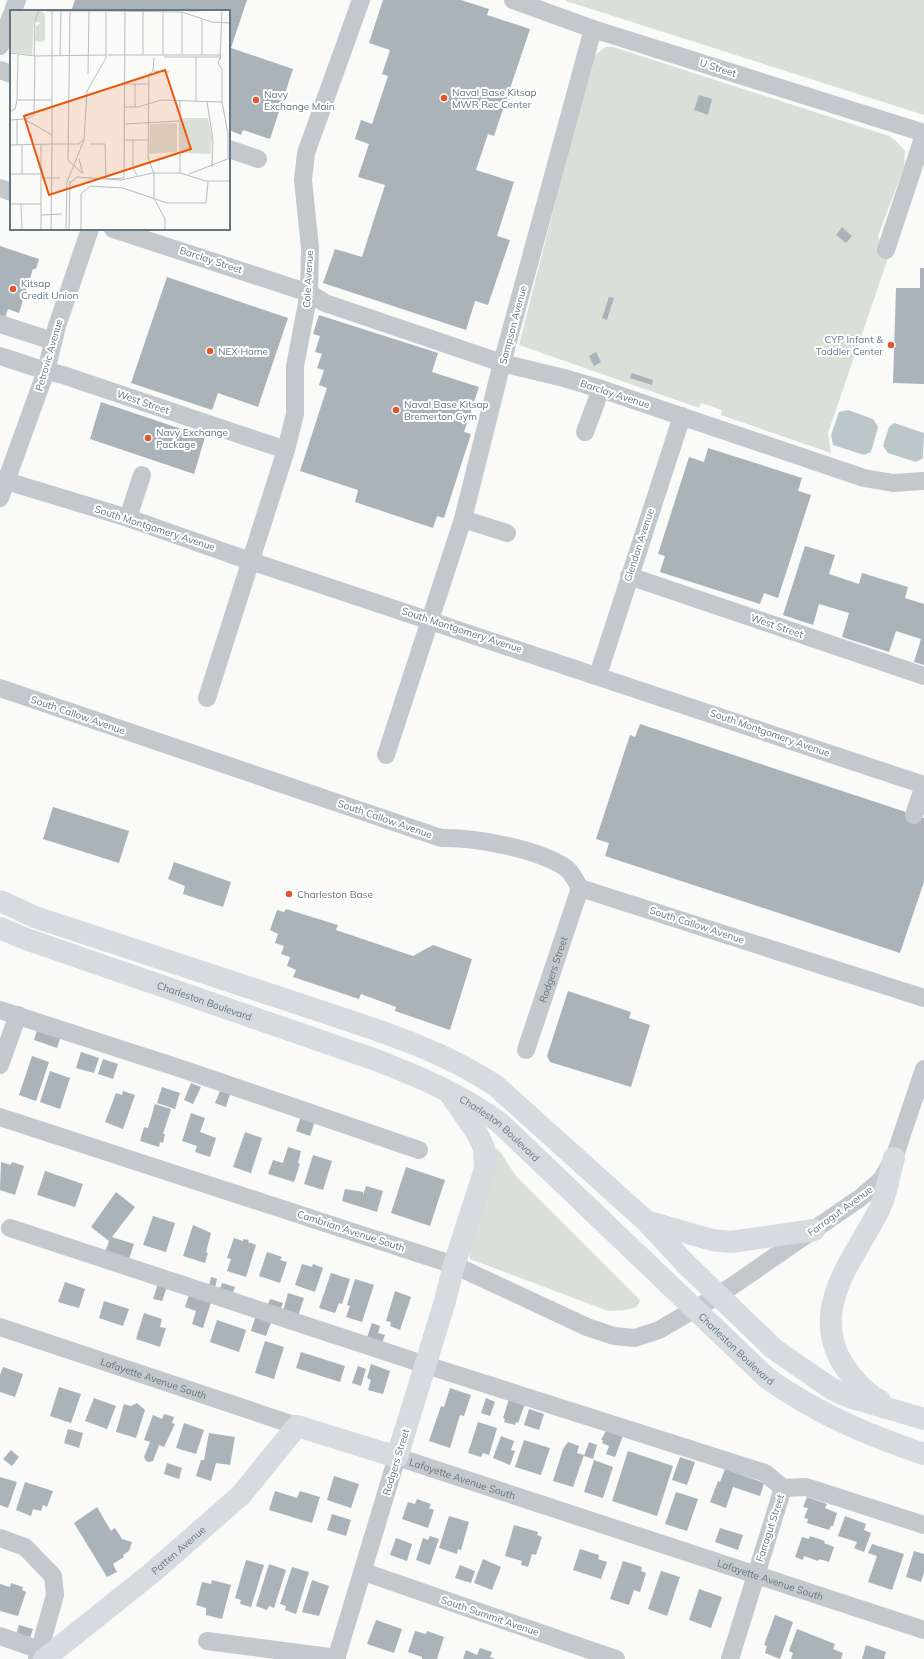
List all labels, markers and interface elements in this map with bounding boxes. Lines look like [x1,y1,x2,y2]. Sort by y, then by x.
inset map [10,10,230,230]
street label: U Street [698,56,738,80]
place label: Naval Base Kitsap MWR Rec Center [452,86,537,111]
place label: Navy Exchange Main [264,88,335,113]
marker: Naval Base Kitsap MWR Rec Center [439,93,449,103]
marker: Navy Exchange Main [251,95,261,105]
street label: Barclay Street [178,244,244,276]
street label: Cole Avenue [300,250,316,308]
place label: Kitsap Credit Union [21,277,79,302]
marker: Kitsap Credit Union [8,284,18,294]
street label: Sampson Avenue [496,284,530,366]
street label: Petrovic Avenue [32,317,66,393]
place label: CYP Infant & Toddler Center [816,333,883,358]
marker: CYP Infant & Toddler Center [886,340,896,350]
place label: NEX Home [218,345,268,358]
marker: NEX Home [205,346,215,356]
street label: Barclay Avenue [579,377,651,411]
street label: West Street [115,387,171,417]
place label: Naval Base Kitsap Bremerton Gym [404,398,489,423]
marker: Naval Base Kitsap Bremerton Gym [391,405,401,415]
place label: Navy Exchange Package [156,426,228,451]
marker: Navy Exchange Package [143,433,153,443]
street label: South Montgomery Avenue [93,502,217,554]
street label: Glendon Avenue [621,507,657,583]
street label: South Montgomery Avenue [400,604,524,656]
street label: West Street [749,611,805,641]
street label: South Callow Avenue [29,693,127,737]
street label: South Montgomery Avenue [708,706,832,760]
street label: South Callow Avenue [336,797,434,841]
place label: Charleston Base [297,888,373,901]
marker: Charleston Base [284,889,294,899]
street label: South Callow Avenue [648,904,746,946]
street label: Rodgers Street [536,934,570,1004]
street label: Charleston Boulevard [155,978,254,1023]
street label: Charleston Boulevard [457,1092,543,1164]
street label: Farragut Avenue [805,1183,875,1239]
street label: Cambrian Avenue South [296,1207,407,1255]
street label: Charleston Boulevard [696,1310,777,1388]
street label: Lafayette Avenue South [99,1355,209,1402]
street label: Rodgers Street [380,1427,412,1497]
street label: Lafayette Avenue South [408,1455,517,1502]
street label: Farragut Street [753,1492,787,1563]
street label: Patten Avenue [148,1523,208,1577]
street label: Lafayette Avenue South [716,1556,825,1603]
street label: South Summit Avenue [439,1593,541,1639]

